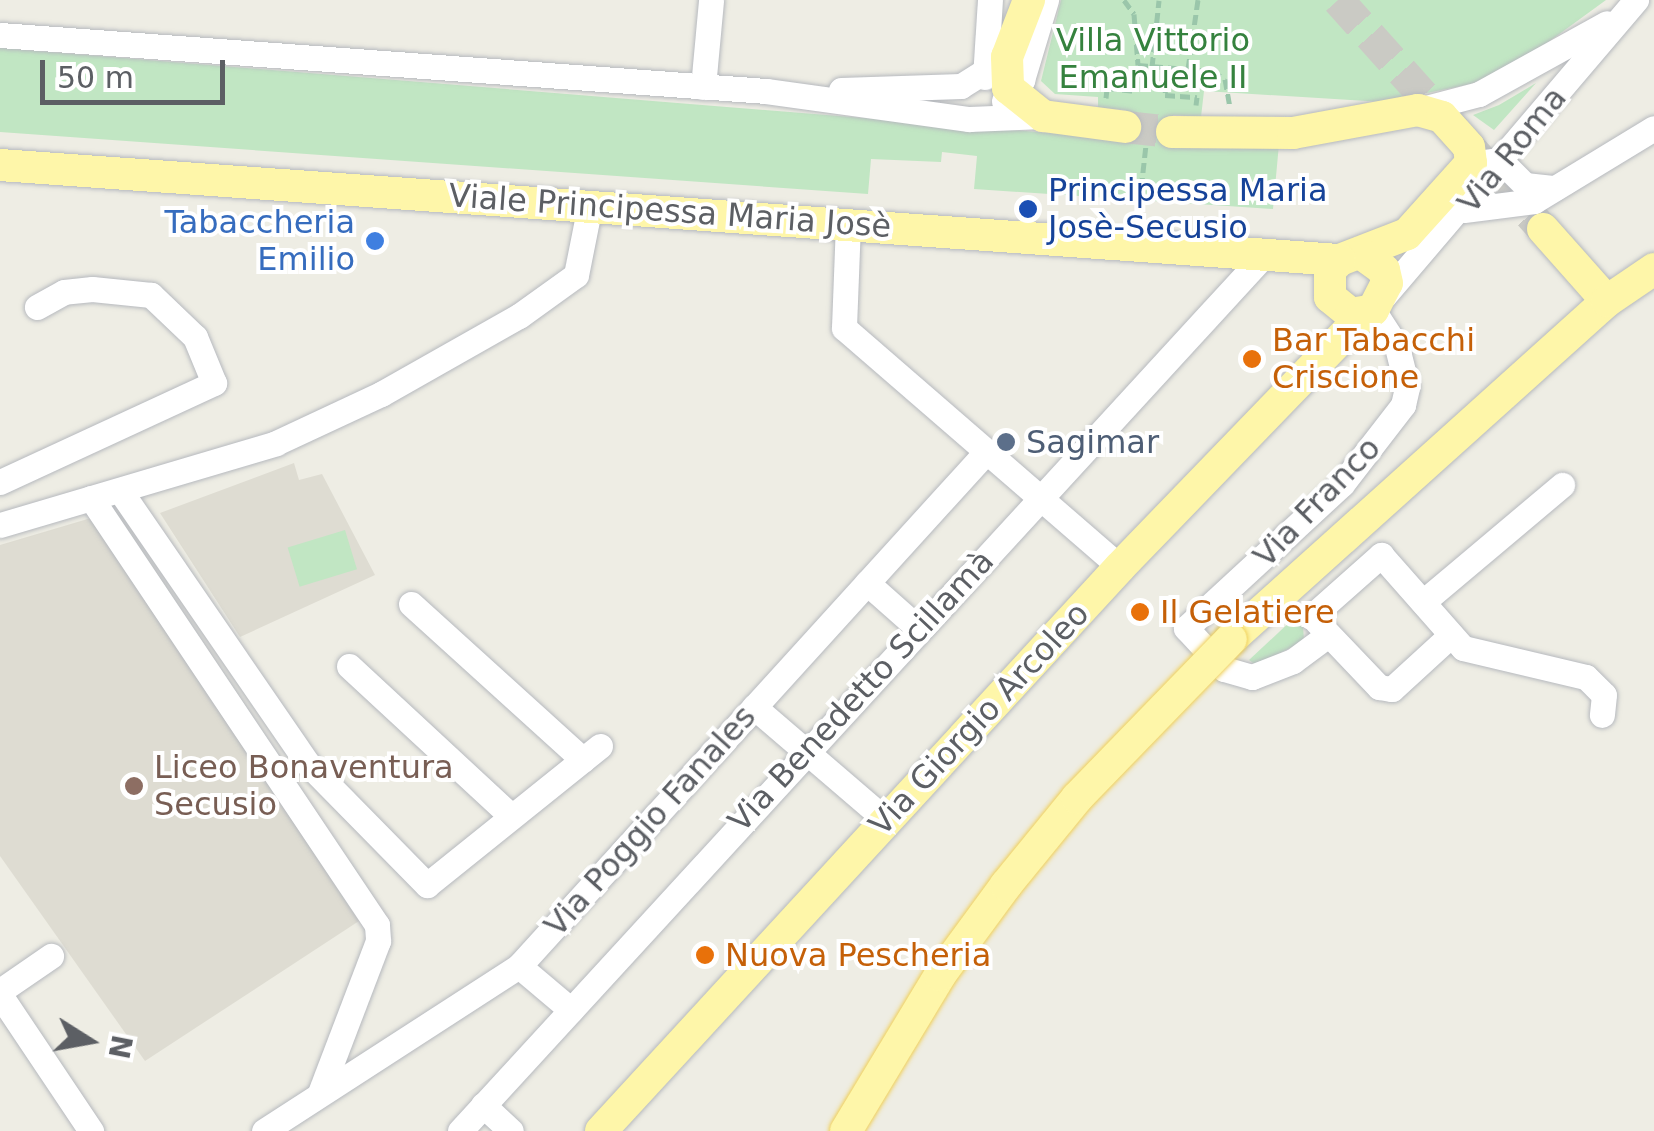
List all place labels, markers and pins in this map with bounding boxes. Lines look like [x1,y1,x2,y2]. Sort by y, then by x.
place label: Principessa Maria Josè-Secusio [1048,172,1328,247]
marker: Principessa Maria Josè-Secusio [1017,198,1039,220]
place label: Tabaccheria Emilio [164,204,355,279]
marker: Tabaccheria Emilio [364,230,386,252]
place label: Bar Tabacchi Criscione [1272,322,1475,397]
marker: Bar Tabacchi Criscione [1241,348,1263,370]
place label: Sagimar [1026,423,1159,461]
marker: Sagimar [995,431,1017,453]
place label: Il Gelatiere [1160,593,1335,631]
marker: Il Gelatiere [1129,601,1151,623]
place label: Liceo Bonaventura Secusio [154,749,454,824]
marker: Liceo Bonaventura Secusio [123,775,145,797]
place label: Nuova Pescheria [725,936,991,974]
marker: Nuova Pescheria [694,944,716,966]

